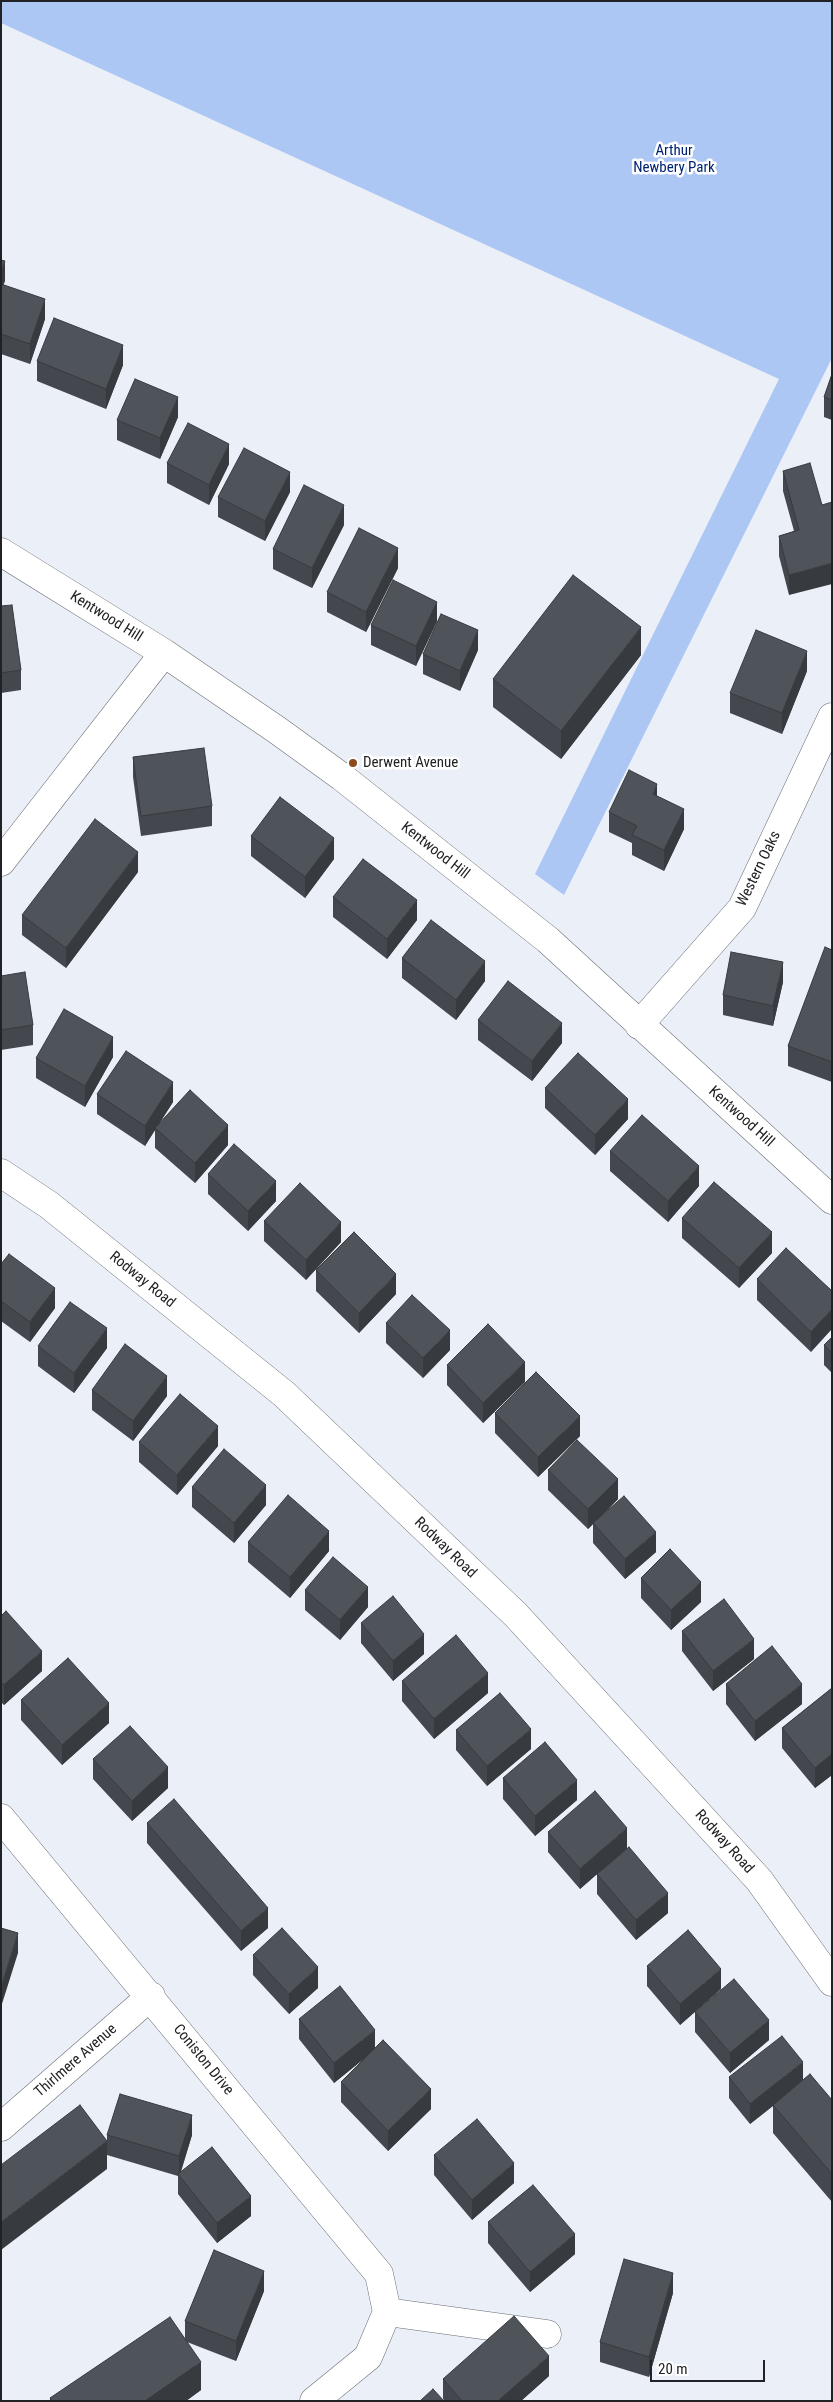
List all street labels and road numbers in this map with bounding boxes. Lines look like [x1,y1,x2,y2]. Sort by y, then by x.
street label: Kentwood Hill [66,588,146,646]
street label: Kentwood Hill [397,819,473,883]
street label: Western Oaks [733,828,785,910]
street label: Kentwood Hill [704,1083,778,1151]
street label: Rodway Road [105,1248,179,1312]
street label: Rodway Road [410,1514,480,1582]
street label: Rodway Road [691,1806,757,1878]
street label: Thirlmere Avenue [31,2020,121,2102]
street label: Coniston Drive [169,2021,237,2099]

